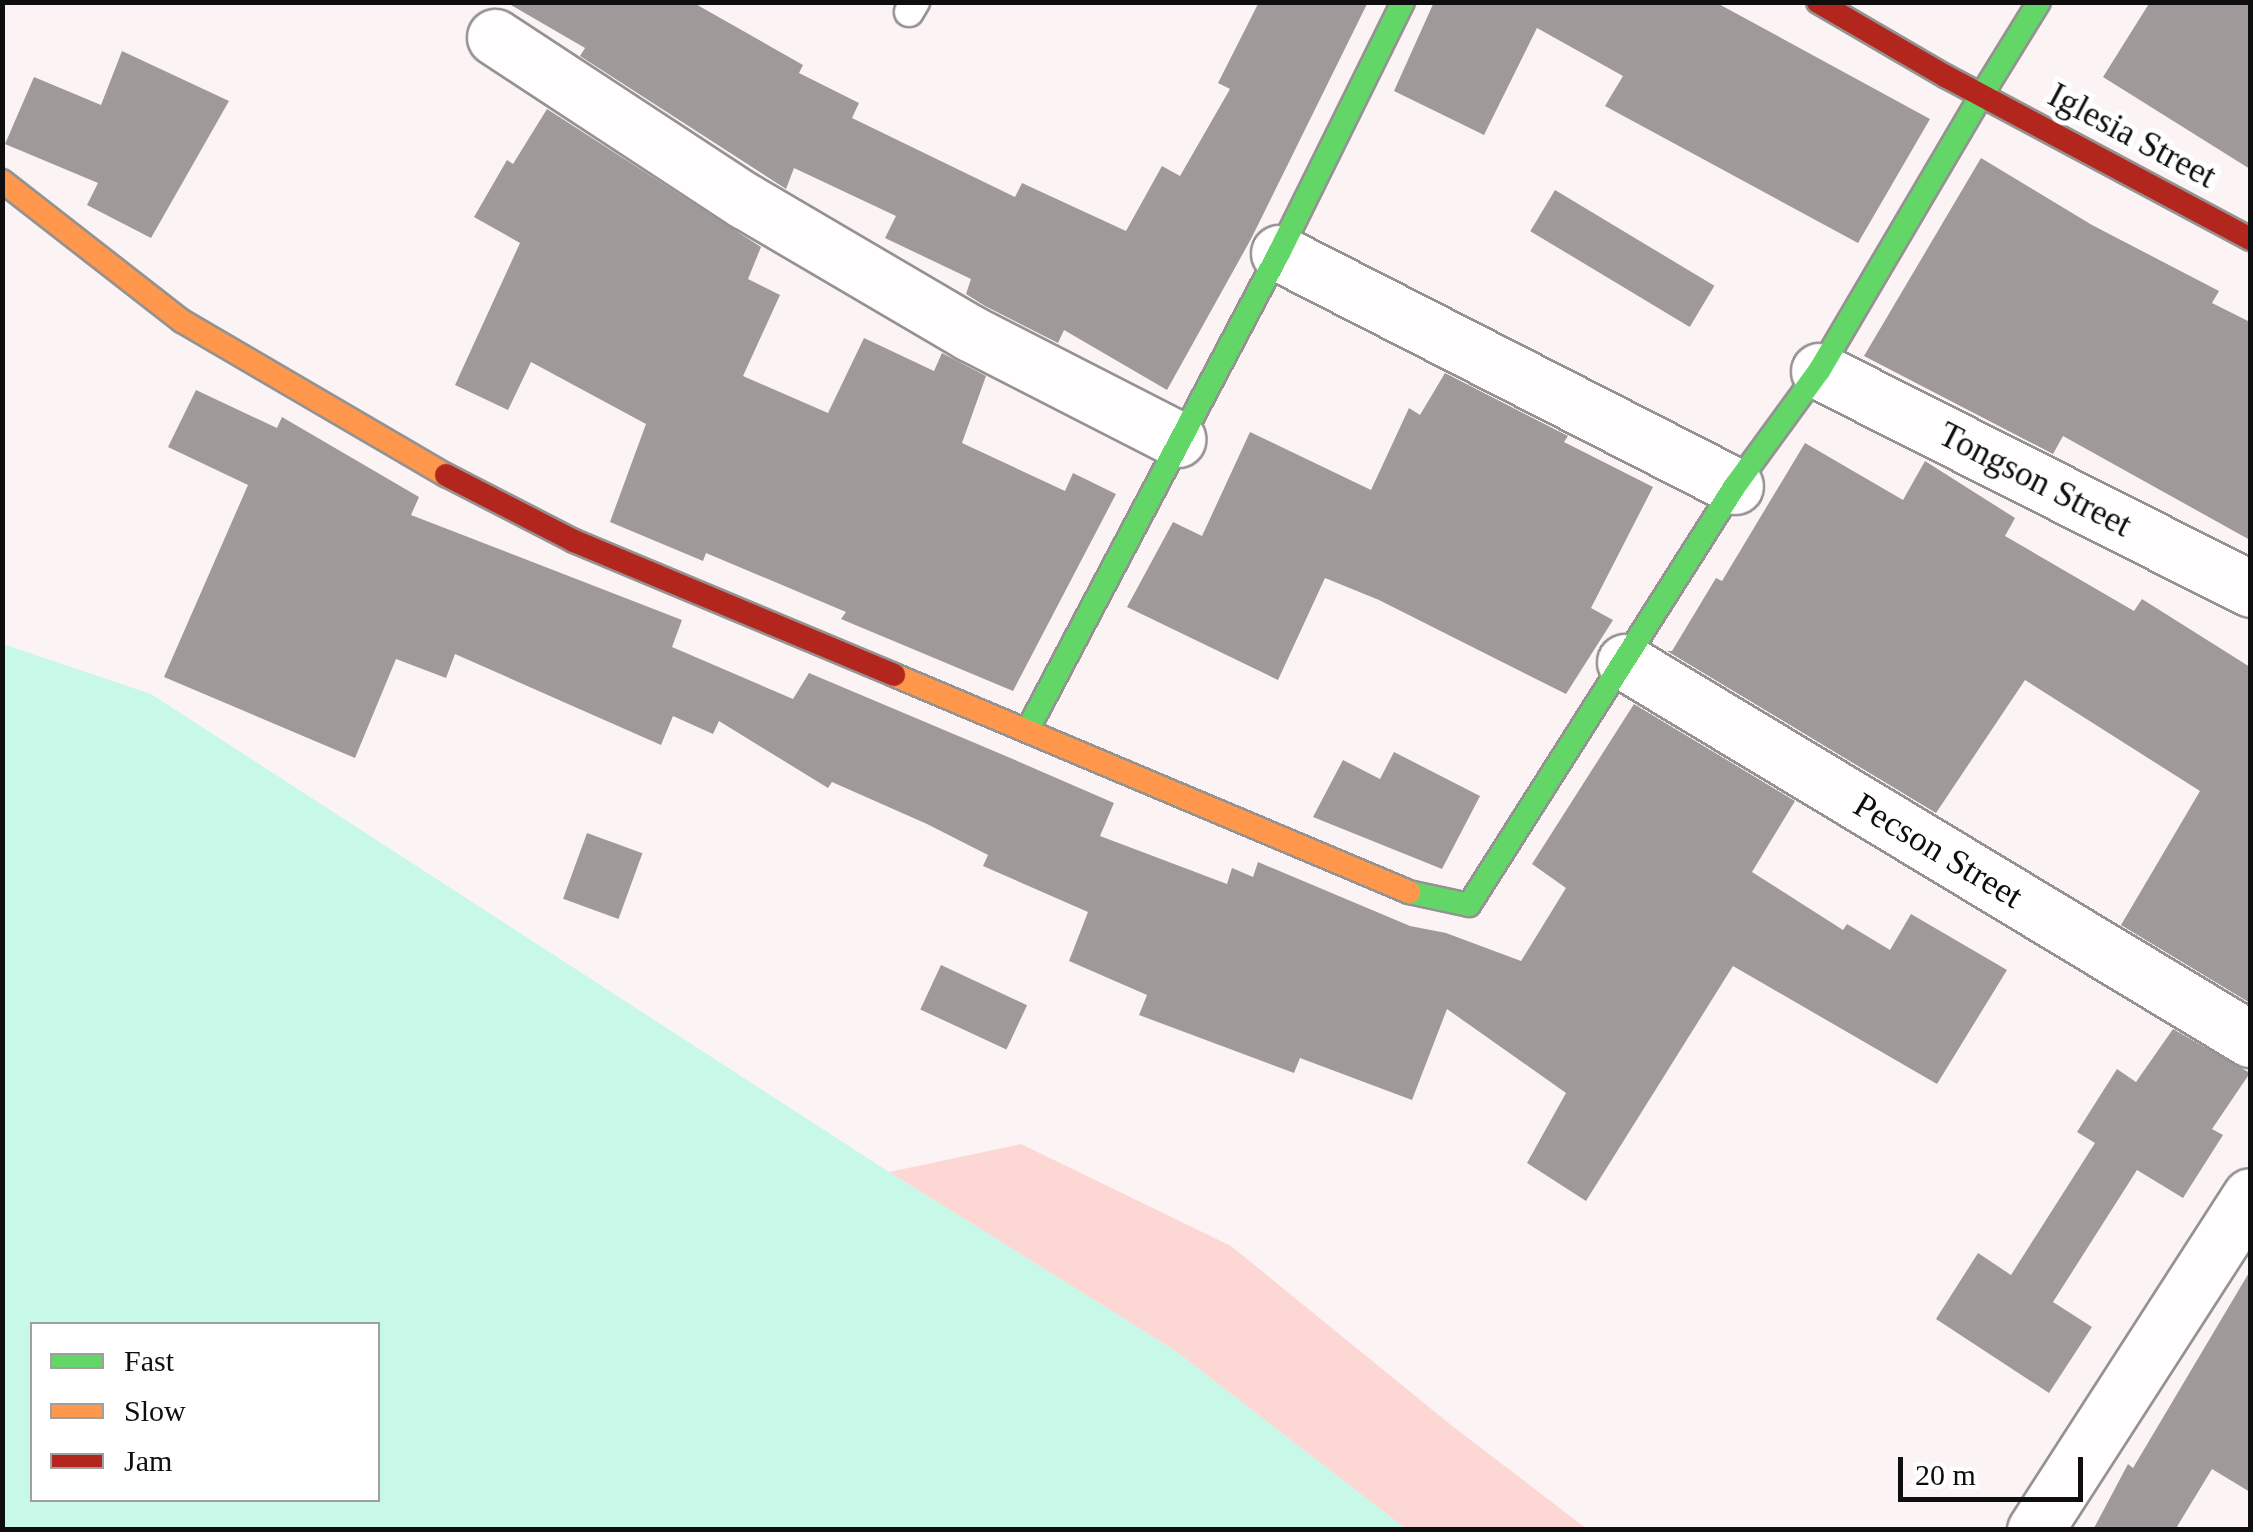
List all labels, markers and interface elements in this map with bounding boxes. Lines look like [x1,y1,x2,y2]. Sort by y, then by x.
street label: Iglesia Street [2041,74,2223,198]
street label: Tongson Street [1932,414,2138,546]
street label: Pecson Street [1846,784,2030,918]
legend [30,1322,380,1502]
text: Fast [124,1344,174,1377]
text: Slow [124,1394,186,1427]
scale bar [1903,1437,2088,1499]
text: Jam [124,1444,172,1477]
text: 20 m [1915,1458,1976,1491]

